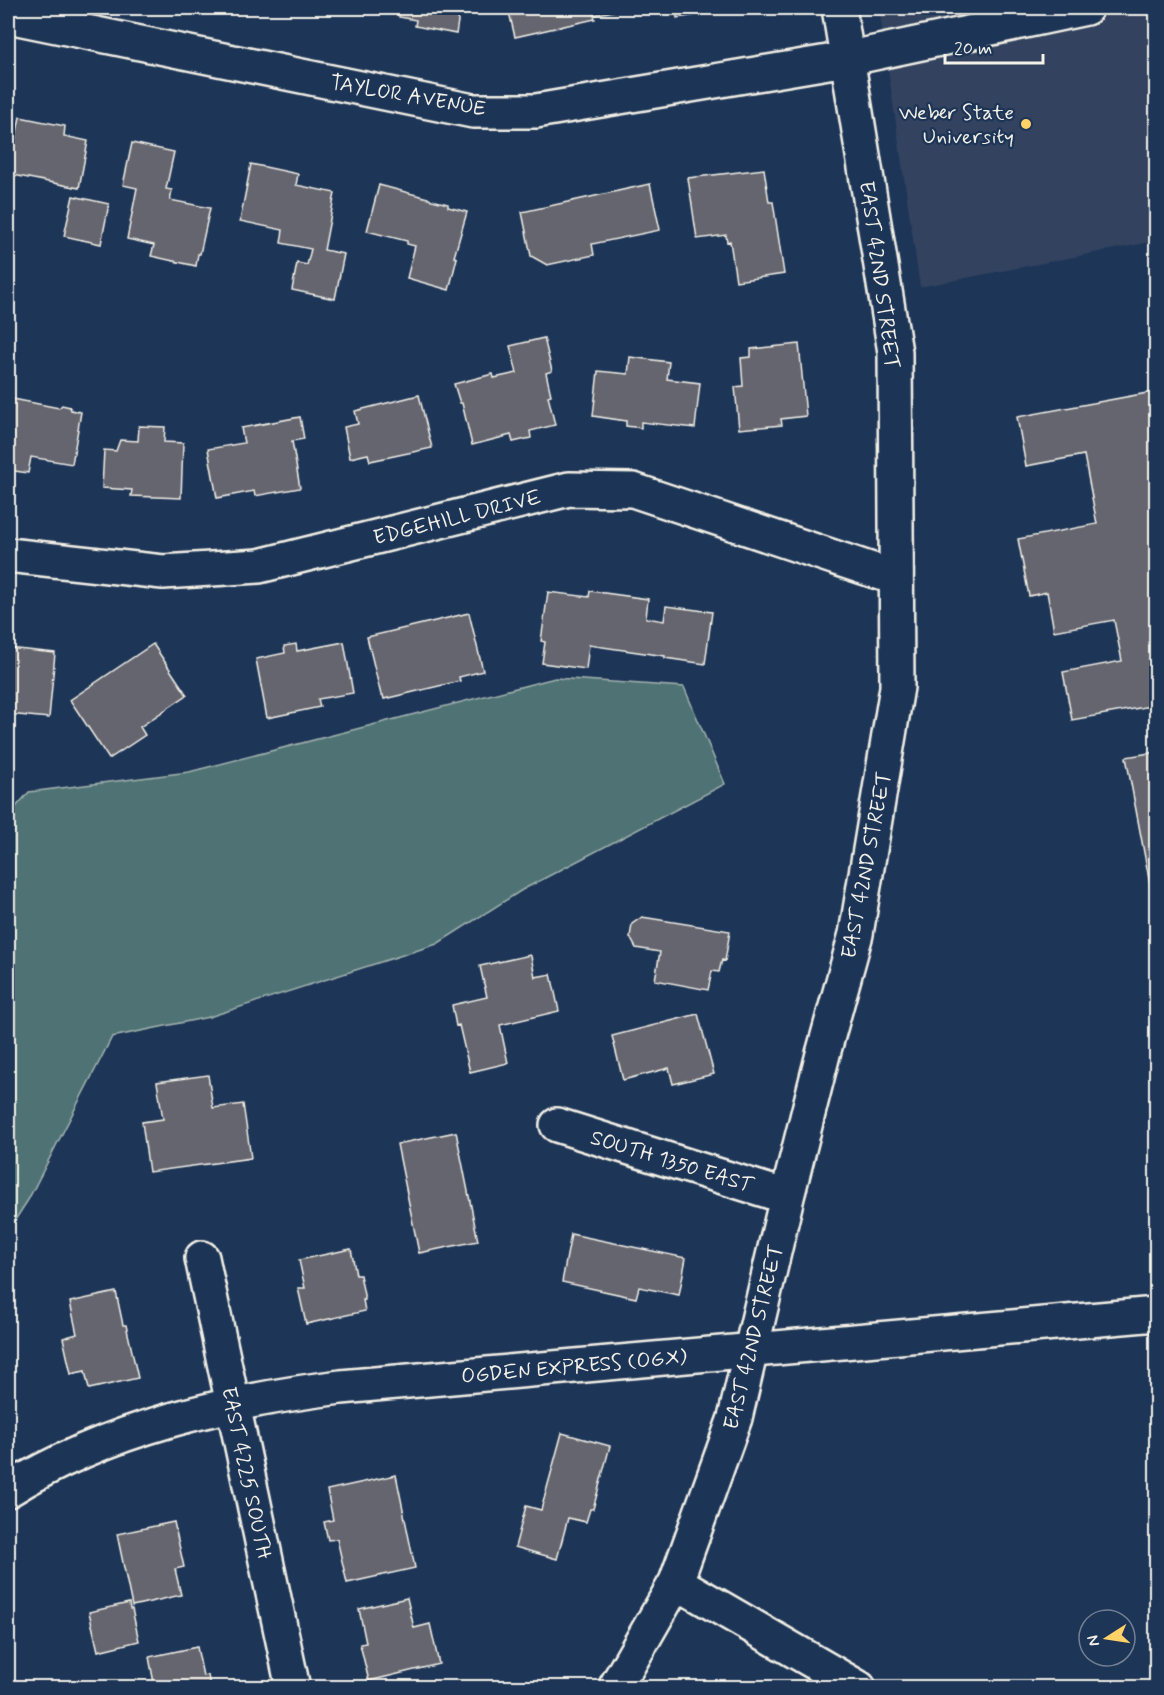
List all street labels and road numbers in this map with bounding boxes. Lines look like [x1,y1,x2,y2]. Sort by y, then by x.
street label: TAYLOR AVENUE [328,69,488,123]
street label: EAST 42ND STREET [852,179,906,371]
street label: EDGEHILL DRIVE [370,484,544,552]
street label: EAST 42ND STREET [835,769,899,961]
street label: SOUTH 1350 EAST [587,1124,757,1200]
street label: EAST 42ND STREET [717,1242,791,1433]
street label: OGDEN EXPRESS (OGX) [460,1343,689,1391]
street label: EAST 4225 SOUTH [214,1384,278,1562]

